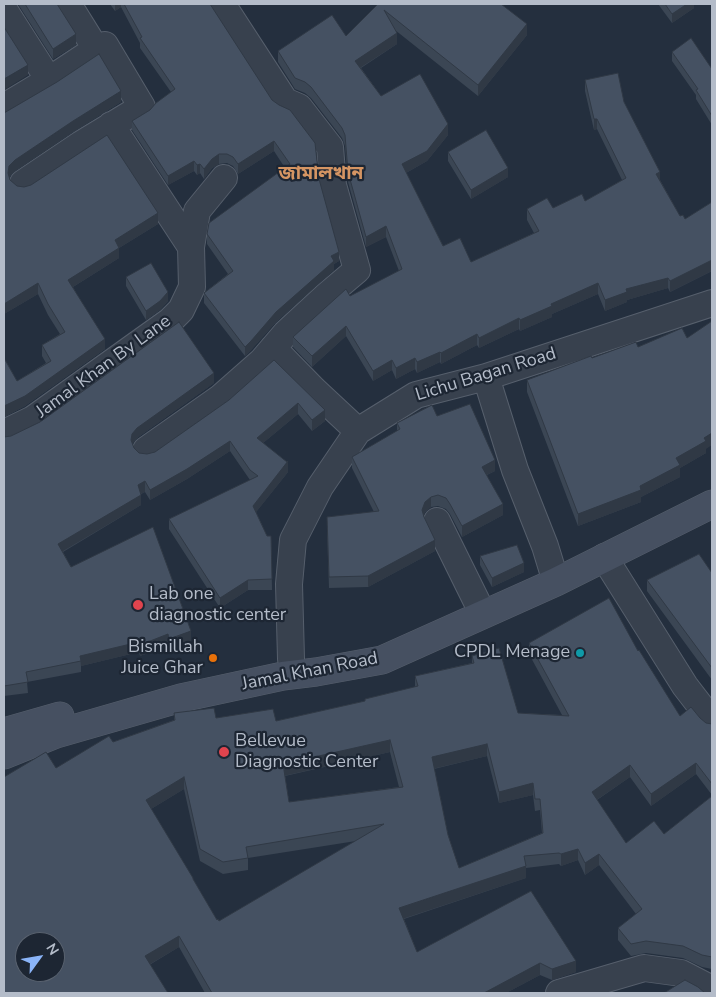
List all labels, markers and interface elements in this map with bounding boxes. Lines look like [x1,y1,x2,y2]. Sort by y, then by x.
district label: জামালখান [279,163,363,185]
street label: Jamal Khan By Lane [32,311,176,423]
street label: Lichu Bagan Road [413,343,559,407]
place label: Lab one diagnostic center [149,584,286,626]
marker: Lab one diagnostic center [131,598,145,612]
place label: Bismillah Juice Ghar [121,637,203,680]
place label: CPDL Menage [454,642,570,664]
marker: CPDL Menage [574,647,586,659]
street label: Jamal Khan Road [240,648,380,696]
marker: Bismillah Juice Ghar [207,652,219,664]
place label: Bellevue Diagnostic Center [235,731,378,774]
marker: Bellevue Diagnostic Center [217,745,231,759]
north arrow [15,932,65,982]
text: N [41,940,63,959]

